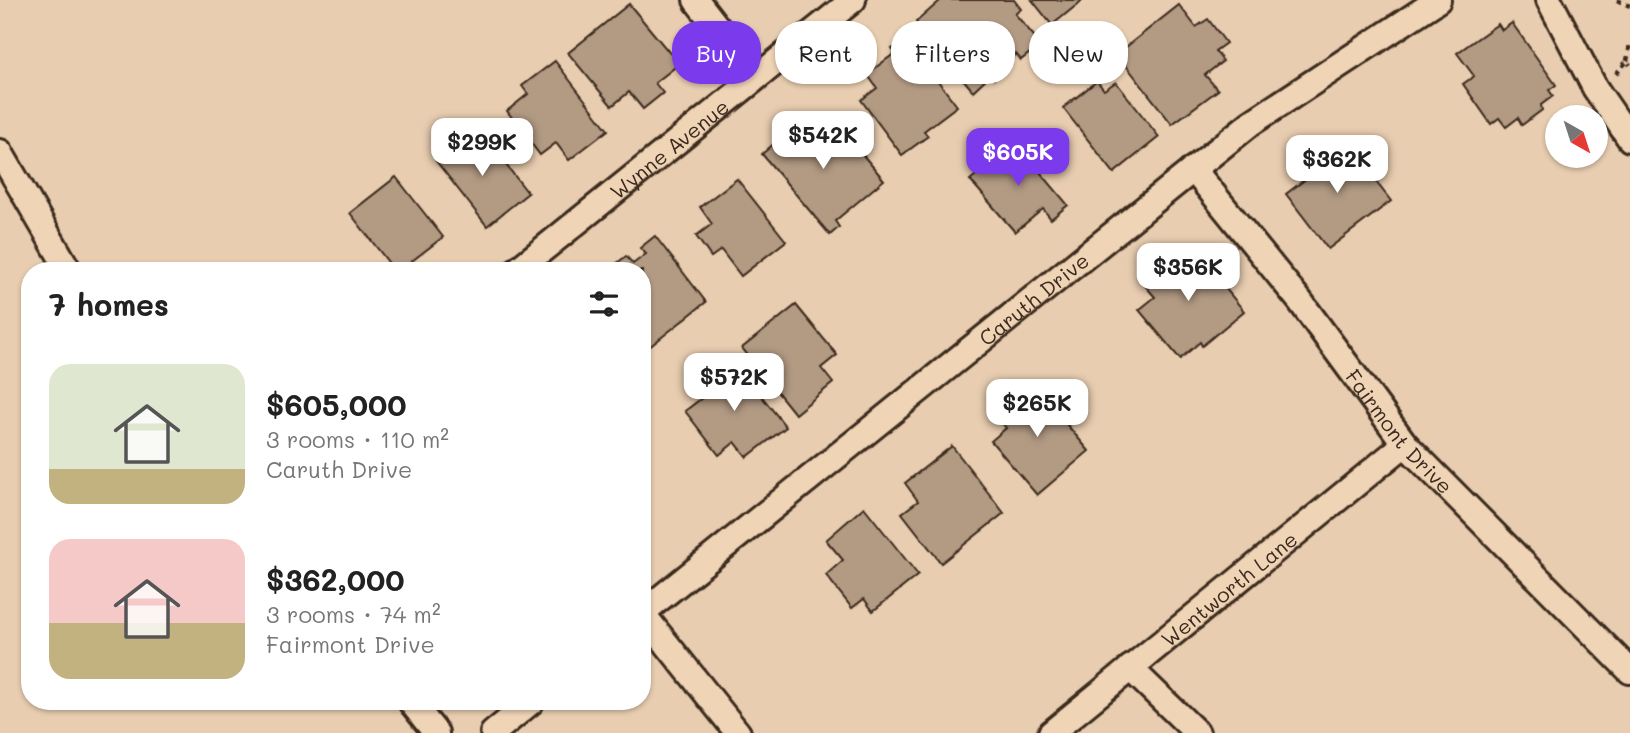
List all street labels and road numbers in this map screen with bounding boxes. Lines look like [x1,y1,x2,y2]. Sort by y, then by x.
street label: Wynne Avenue [604,92,734,204]
street label: Caruth Drive [973,246,1094,351]
street label: Fairmont Drive [1341,363,1459,499]
street label: Wentworth Lane [1155,525,1302,652]

